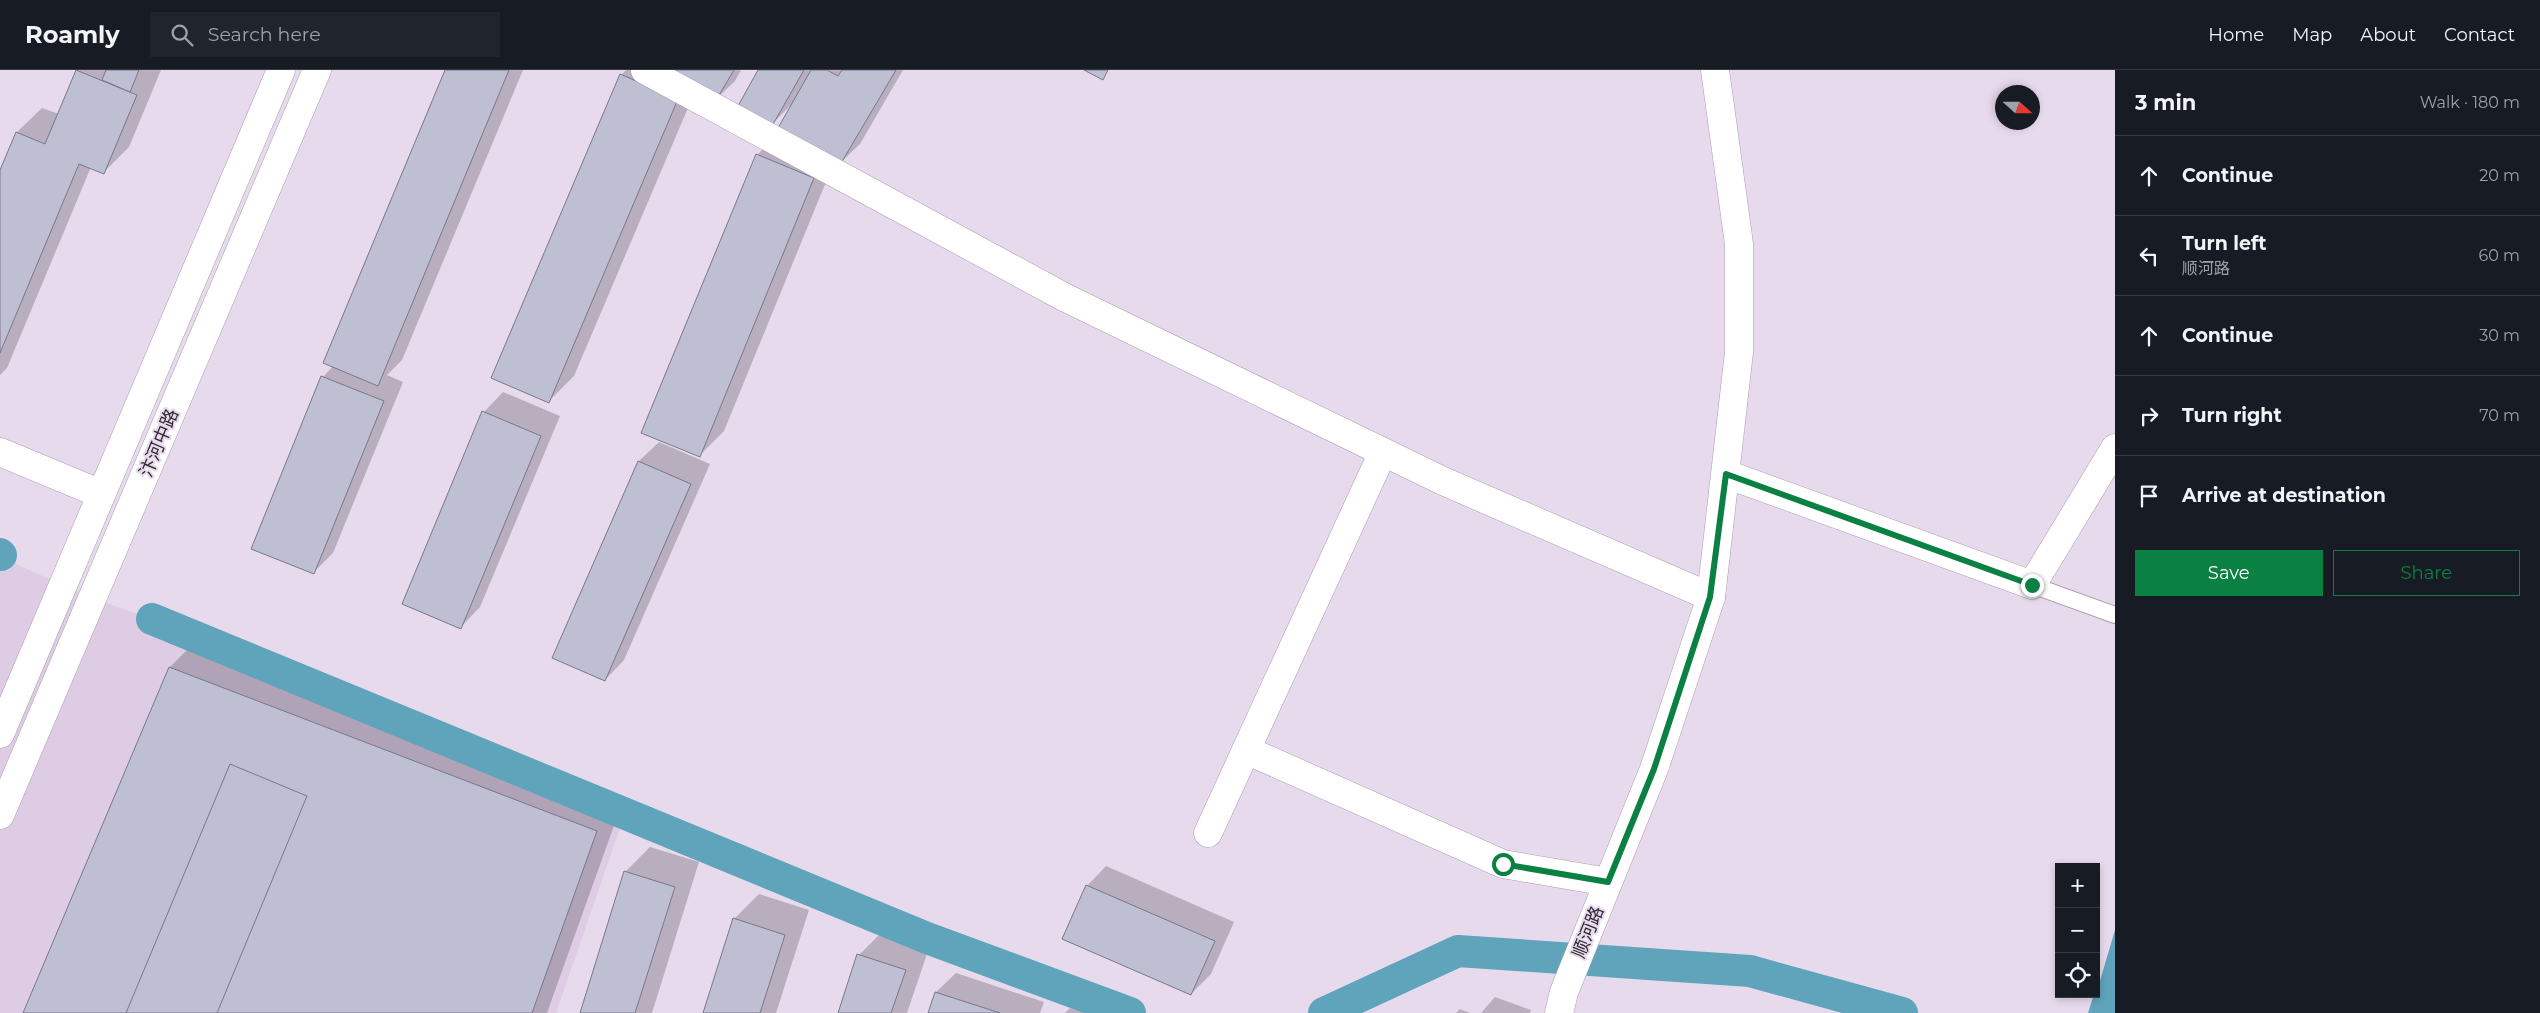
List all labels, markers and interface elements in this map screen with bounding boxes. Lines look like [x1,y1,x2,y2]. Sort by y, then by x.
search box [150,12,500,57]
text: Roamly [25,20,120,49]
icon: search [168,21,196,49]
text: Search here [208,23,321,46]
text: Home [2208,24,2264,46]
text: Map [2292,24,2332,46]
text: About [2360,24,2416,46]
text: Contact [2444,24,2515,46]
north arrow [1995,85,2040,130]
text: 3 min [2135,90,2196,115]
text: Walk · 180 m [2420,93,2520,112]
icon: ahead [2135,162,2163,190]
text: Continue [2182,164,2273,187]
text: 20 m [2479,166,2520,185]
text: Turn left [2182,232,2267,255]
icon: left [2135,242,2163,270]
text: 60 m [2478,246,2520,265]
text: 顺河路 [2182,259,2230,278]
icon: ahead [2135,322,2163,350]
text: Continue [2182,324,2273,347]
text: 30 m [2479,326,2520,345]
icon: right [2135,402,2163,430]
text: Turn right [2182,404,2282,427]
street label: 汴河中路 [135,406,183,480]
text: 70 m [2479,406,2520,425]
icon: arrive [2135,482,2163,510]
text: Arrive at destination [2182,484,2386,507]
button: Save [2135,550,2323,596]
button: Share [2333,550,2520,596]
route end [2021,574,2044,597]
route start [1492,853,1515,876]
map controls [2055,863,2100,998]
button: + [2055,863,2100,908]
street label: 顺河路 [1568,903,1608,961]
button: − [2055,908,2100,953]
button: locate [2055,953,2100,998]

